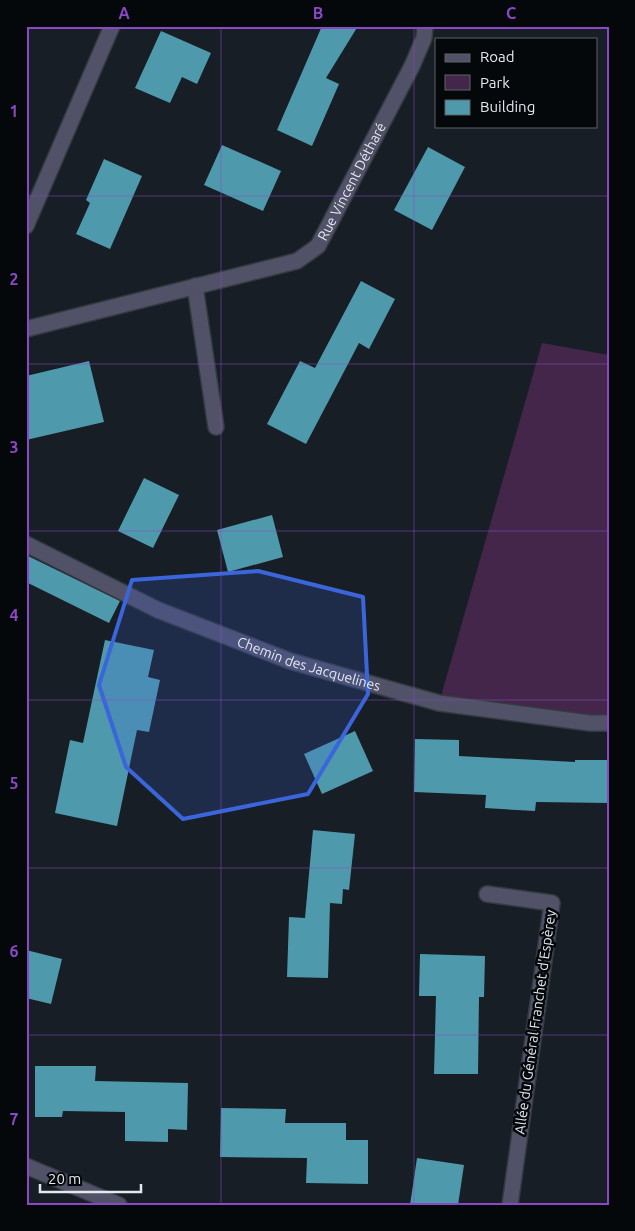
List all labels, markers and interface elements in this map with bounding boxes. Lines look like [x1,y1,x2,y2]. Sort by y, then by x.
text: A [118,4,130,22]
text: B [313,4,323,22]
text: C [506,4,516,22]
legend [435,38,598,128]
text: Road [480,48,515,65]
text: Park [480,74,510,91]
text: Building [480,98,535,115]
text: 1 [9,102,19,120]
street label: Rue Vincent Détharé [314,120,389,243]
text: 2 [9,270,19,288]
text: 3 [9,438,19,456]
text: 4 [9,606,19,624]
street label: Chemin des Jacquelines [235,633,382,694]
text: 5 [9,774,19,792]
street label: Allée du Général Franchet d'Espèrey [511,909,559,1135]
text: 6 [9,942,19,960]
text: 7 [9,1110,19,1128]
scale bar [40,1161,141,1193]
text: 20 m [48,1170,81,1187]

